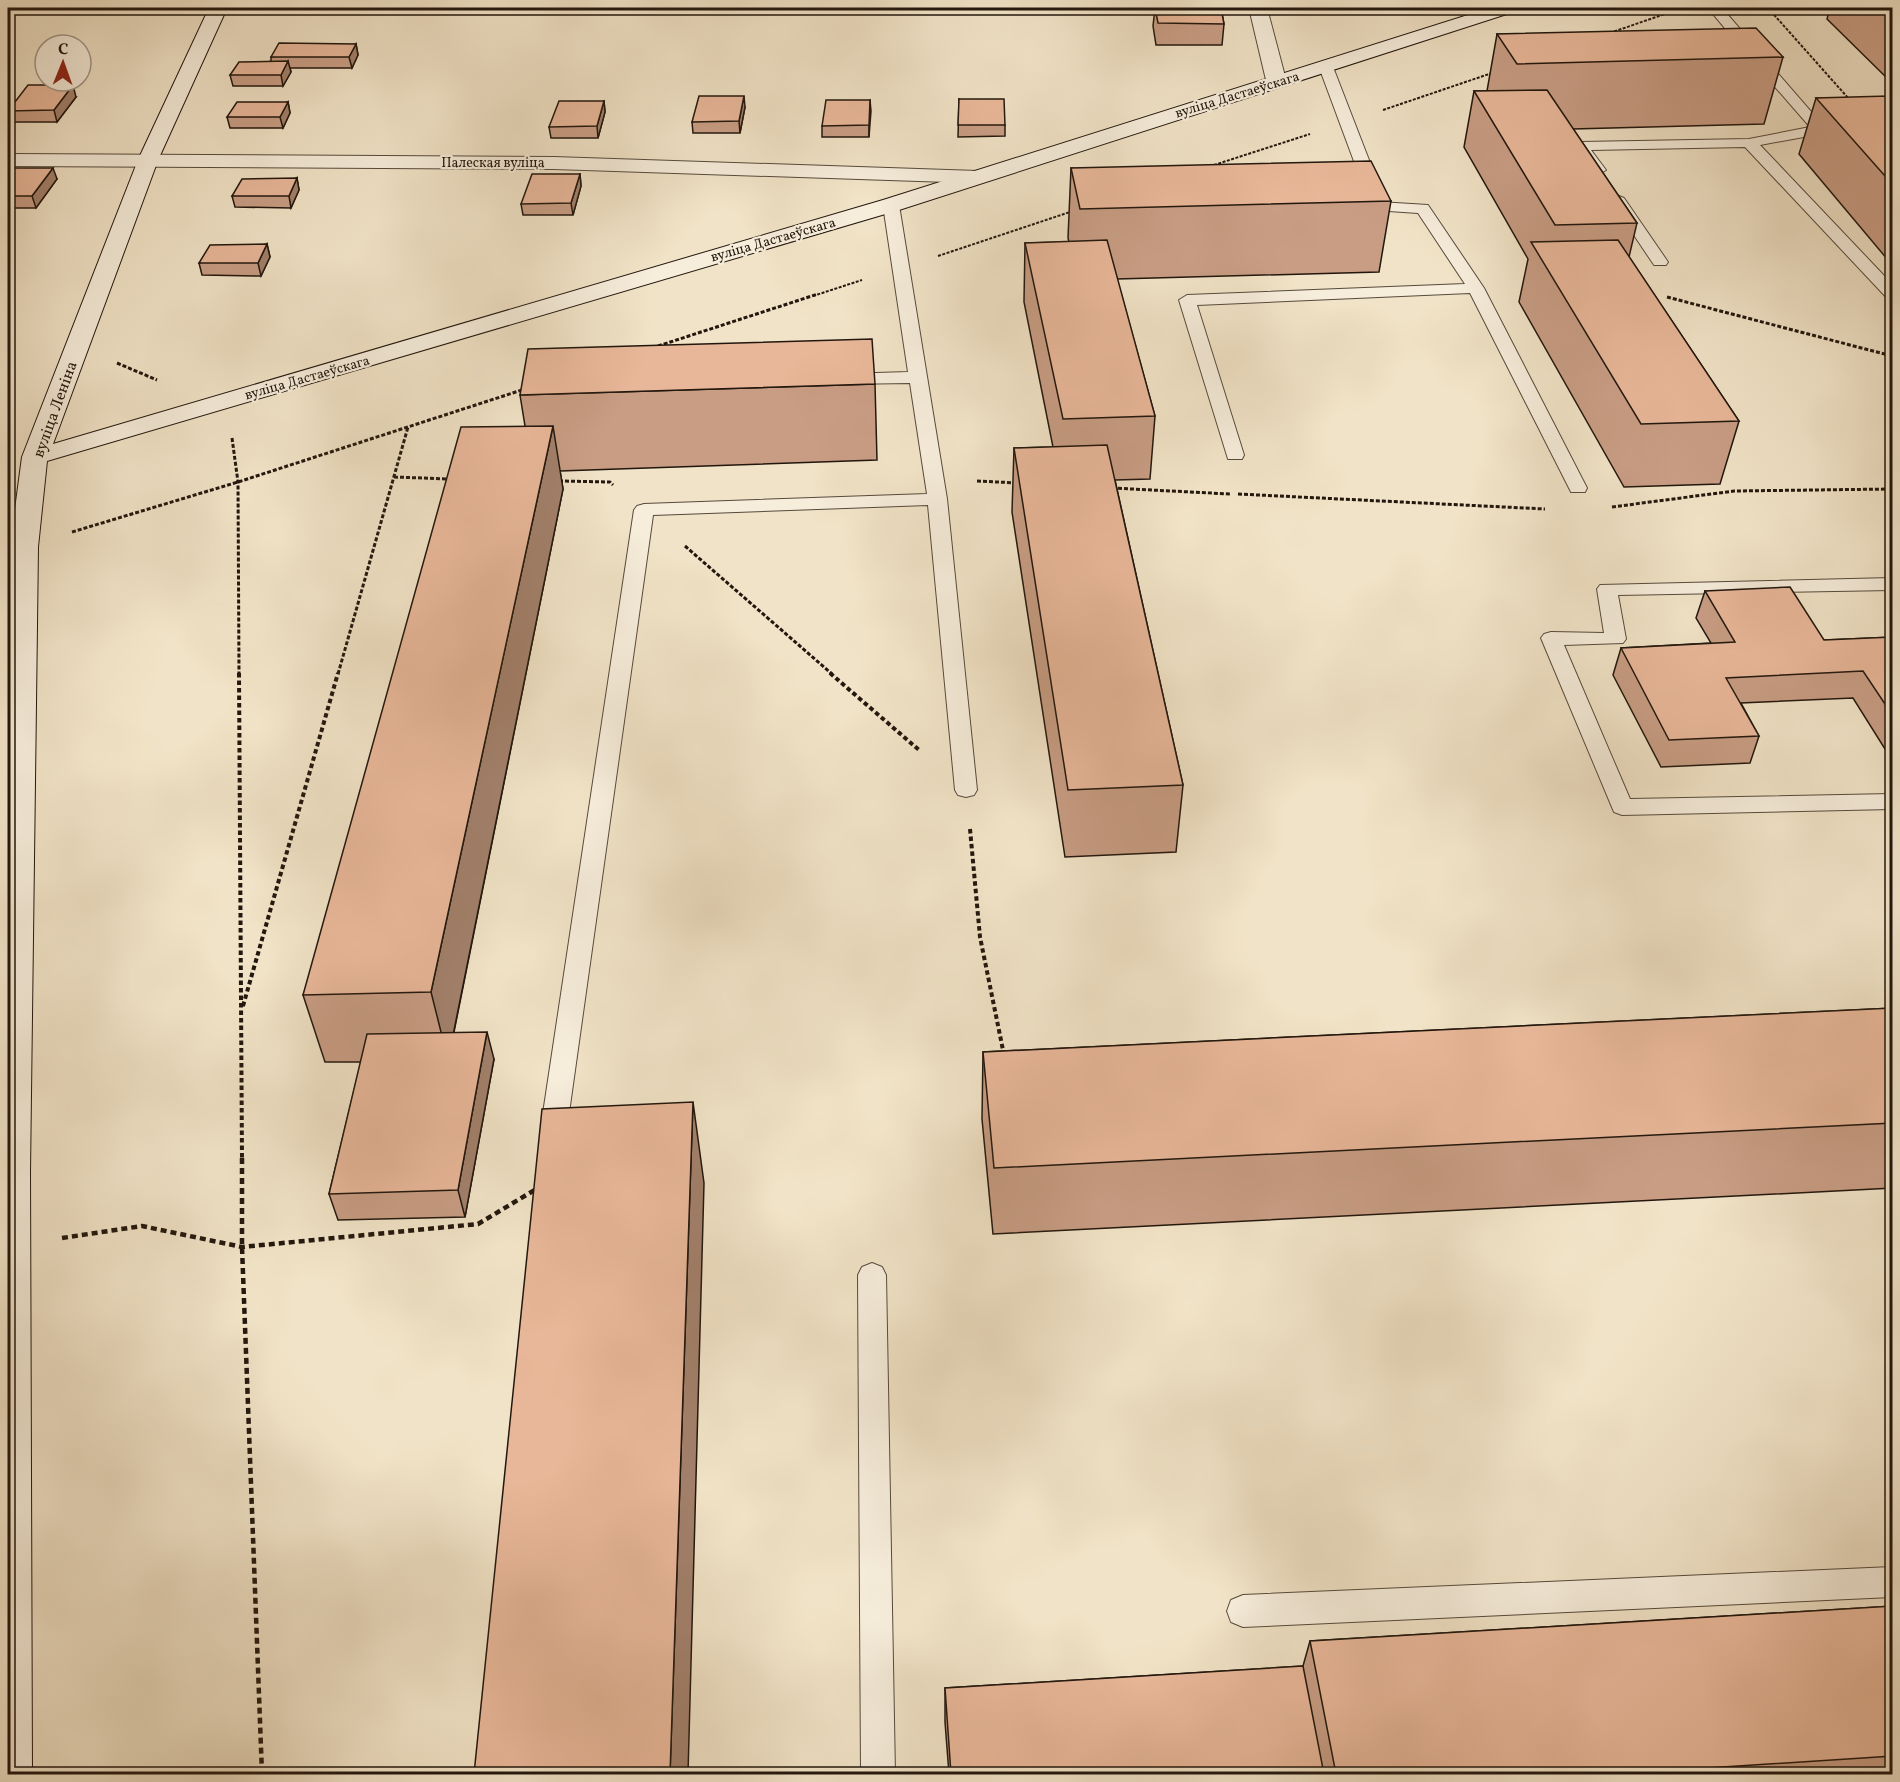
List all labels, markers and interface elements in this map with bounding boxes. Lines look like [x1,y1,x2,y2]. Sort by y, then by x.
north arrow [33,33,93,93]
text: С [58,39,69,61]
street label: вуліца Дастаеўскага [1173,67,1302,123]
street label: Палеская вуліца [441,154,545,173]
street label: вуліца Дастаеўскага [709,214,838,267]
street label: вуліца Дастаеўскага [243,352,372,405]
street label: вуліца Леніна [28,358,83,461]

